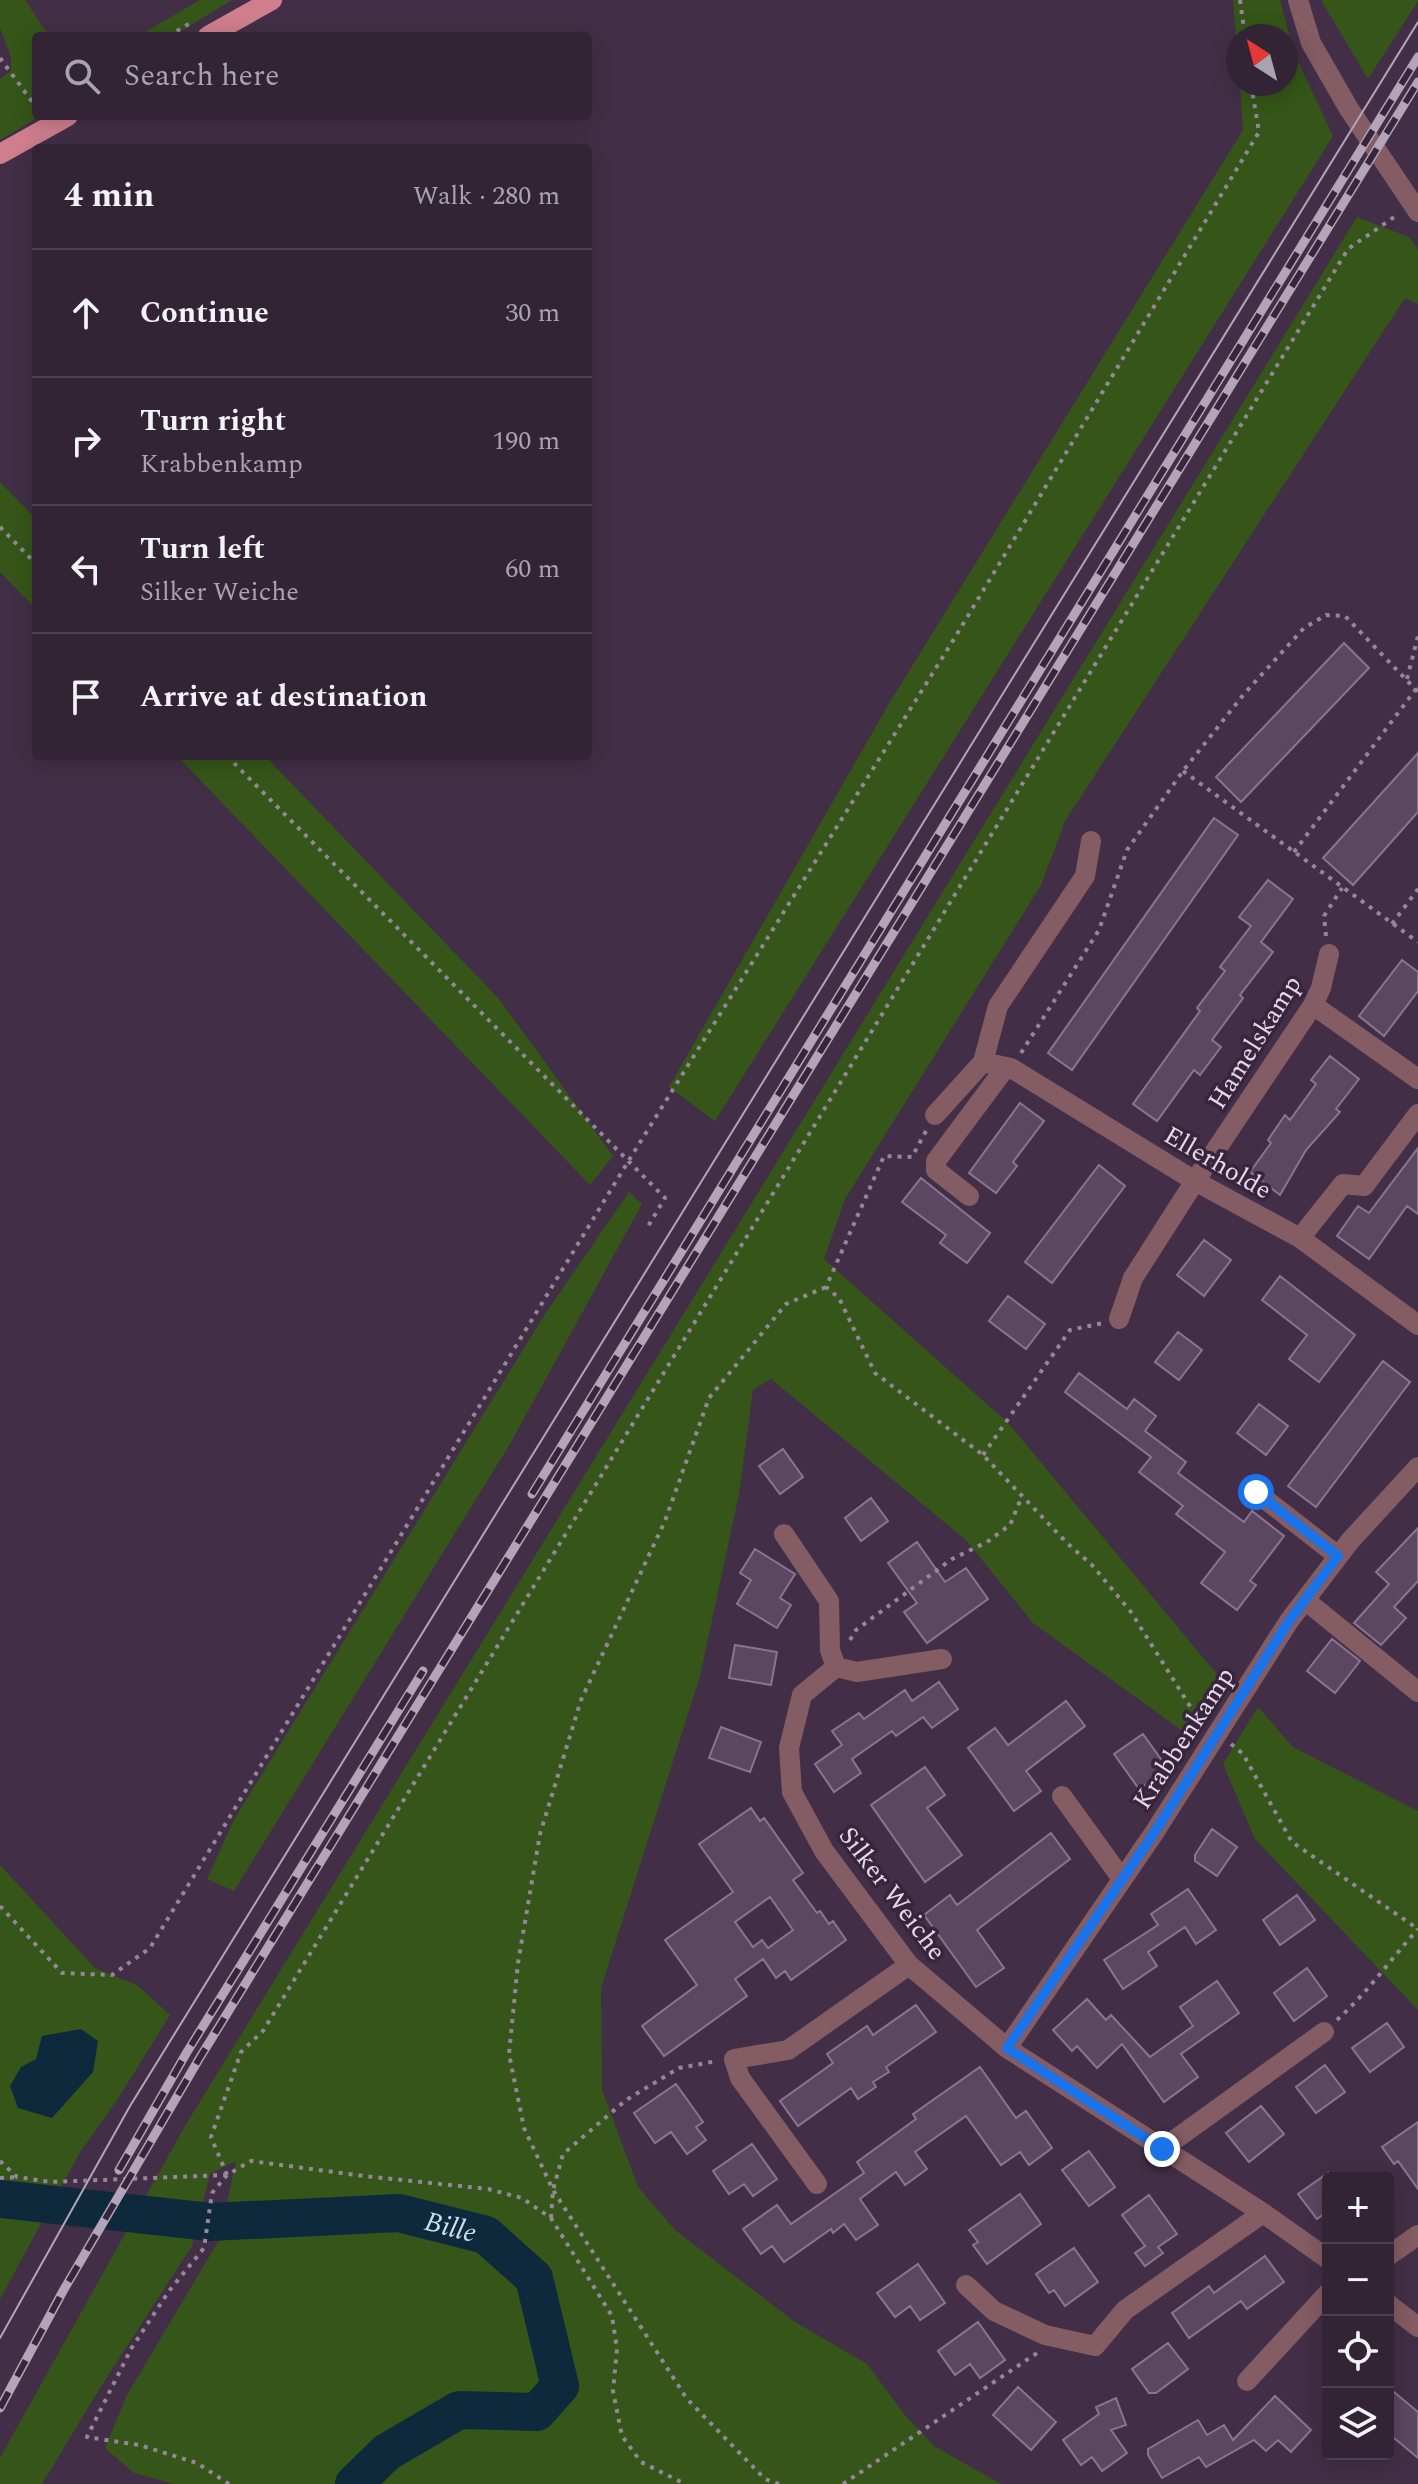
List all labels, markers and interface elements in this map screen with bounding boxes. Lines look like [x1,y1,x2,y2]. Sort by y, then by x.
north arrow [1226,24,1298,96]
search box [32,32,592,120]
text: Search here [124,53,280,99]
icon: search [60,54,104,98]
text: 4 min [64,170,154,222]
text: Walk · 280 m [413,176,560,216]
text: Continue [140,290,269,336]
icon: ahead [64,291,108,335]
text: 30 m [505,293,560,333]
text: Turn right [140,398,286,444]
icon: right [64,419,108,463]
text: 190 m [492,421,560,461]
text: Krabbenkamp [140,444,303,484]
text: Turn left [140,526,265,572]
icon: left [64,547,108,591]
text: 60 m [505,549,560,589]
text: Silker Weiche [140,572,299,612]
text: Arrive at destination [140,674,427,720]
icon: arrive [64,675,108,719]
street label: Hamelskamp [1198,968,1312,1117]
street label: Ellerholde [1156,1116,1279,1210]
route start [1238,1474,1274,1510]
street label: Krabbenkamp [1123,1659,1245,1818]
street label: Silker Weiche [828,1818,956,1969]
route end [1144,2131,1180,2167]
map controls [1322,2172,1394,2460]
button: + [1322,2172,1394,2244]
water label: Bille [420,2200,481,2255]
button: − [1322,2244,1394,2316]
button: locate [1322,2316,1394,2388]
button: layers [1322,2388,1394,2460]

